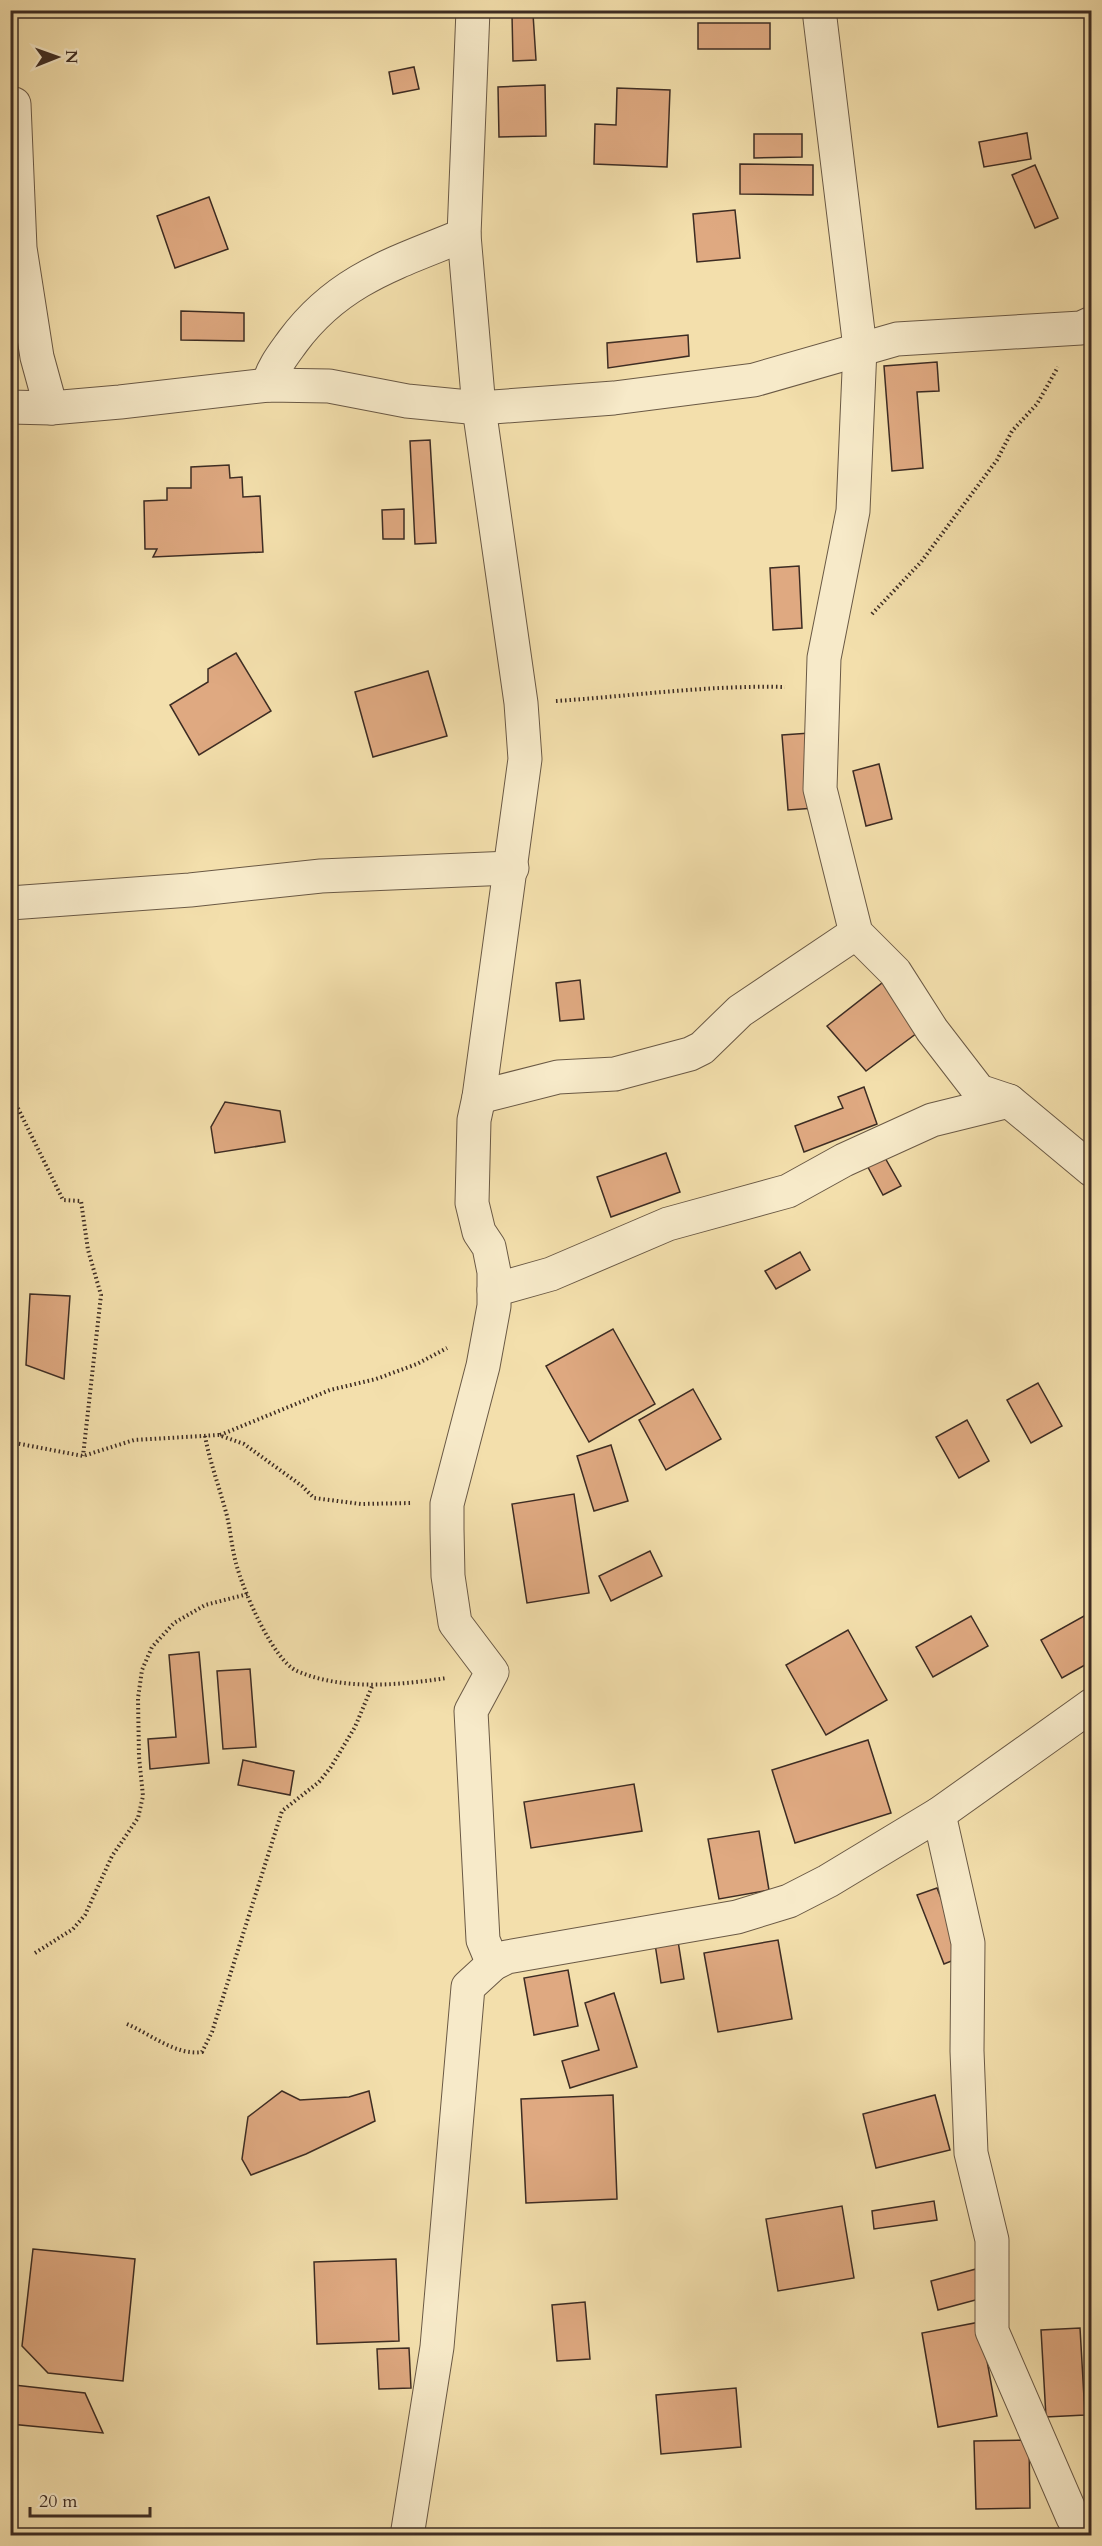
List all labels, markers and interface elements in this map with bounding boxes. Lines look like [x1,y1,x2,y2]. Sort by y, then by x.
north arrow [27,27,87,87]
text: N [60,50,82,64]
scale bar [30,2480,150,2518]
text: 20 m [39,2489,78,2514]

